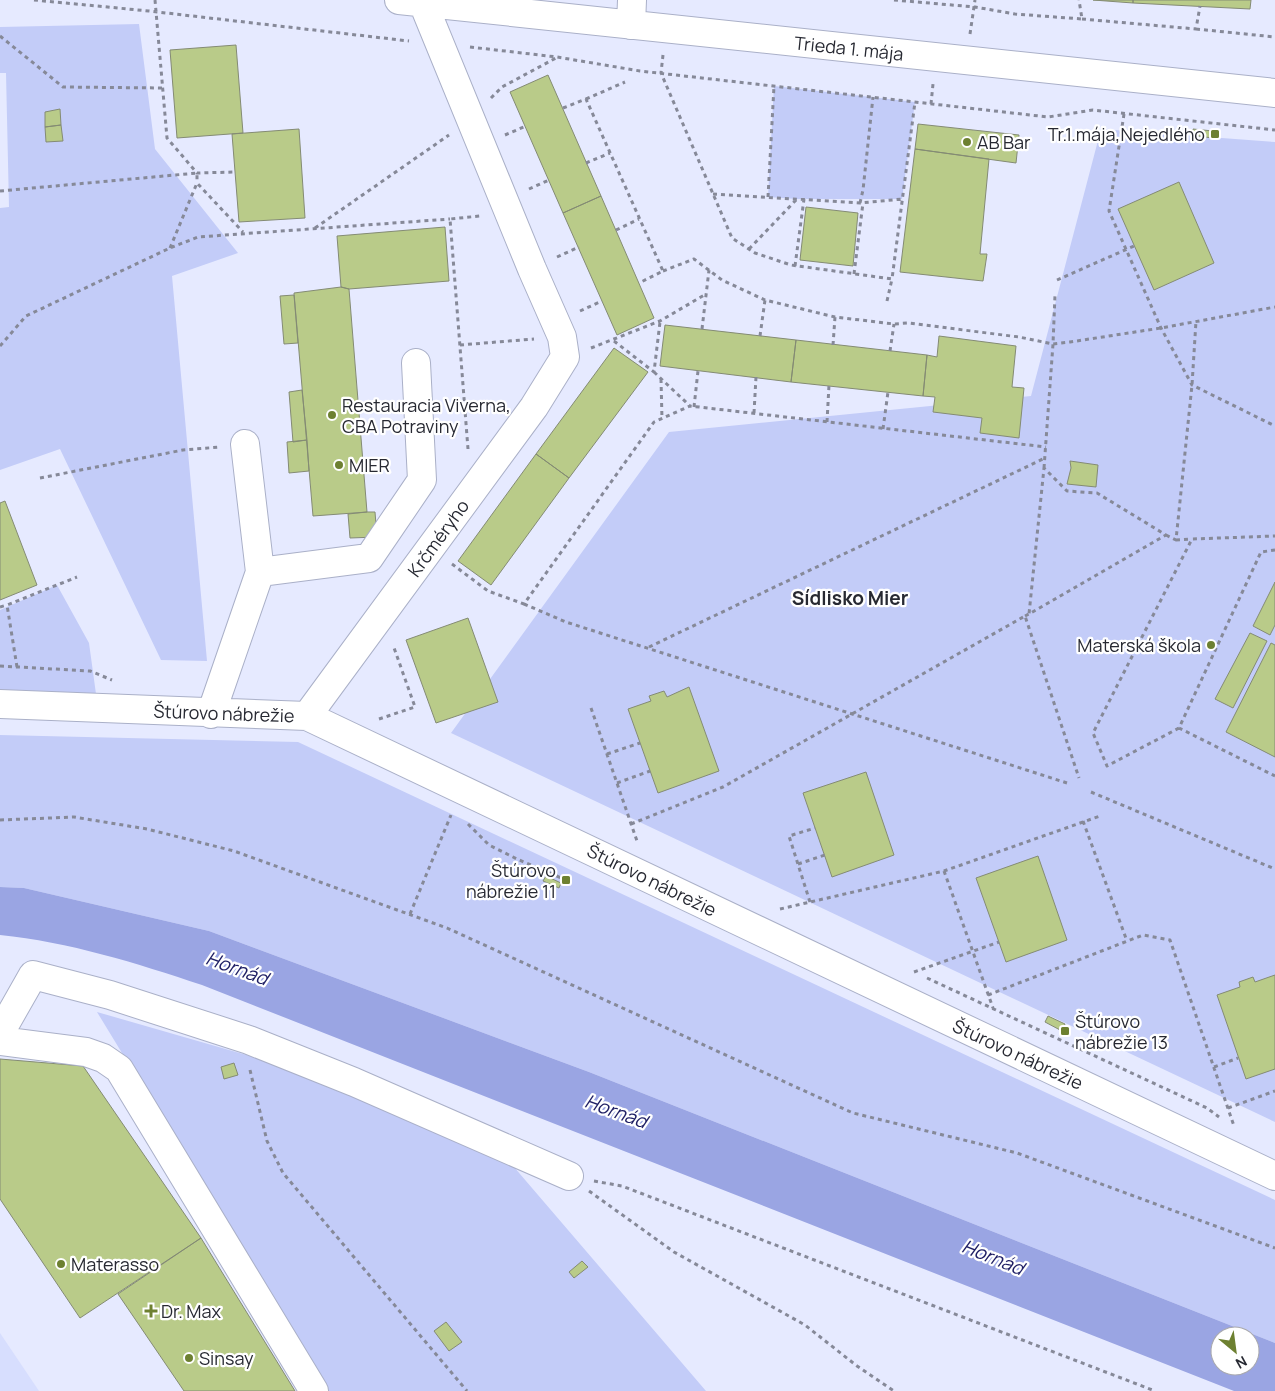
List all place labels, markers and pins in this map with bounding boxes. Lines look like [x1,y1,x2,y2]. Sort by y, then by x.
place label: Tr.1.mája,Nejedlého [1048,122,1205,146]
marker: Tr.1.mája,Nejedlého [1209,128,1221,140]
place label: AB Bar [977,130,1031,154]
marker: AB Bar [961,136,973,148]
place label: Restauracia Viverna, CBA Potraviny [342,393,511,438]
marker: Restauracia Viverna, CBA Potraviny [326,409,338,421]
place label: MIER [349,453,390,477]
marker: MIER [333,459,345,471]
place label: Materská škola [1077,633,1201,657]
marker: Materská škola [1205,639,1217,651]
place label: Štúrovo nábrežie 11 [466,858,556,903]
marker: Štúrovo nábrežie 11 [560,874,572,886]
place label: Štúrovo nábrežie 13 [1075,1009,1168,1054]
marker: Štúrovo nábrežie 13 [1059,1025,1071,1037]
place label: Materasso [71,1252,159,1276]
marker: Materasso [55,1258,67,1270]
place label: Dr. Max [161,1299,221,1323]
marker: Dr. Max [145,1305,157,1317]
place label: Sinsay [199,1346,254,1370]
marker: Sinsay [183,1352,195,1364]

